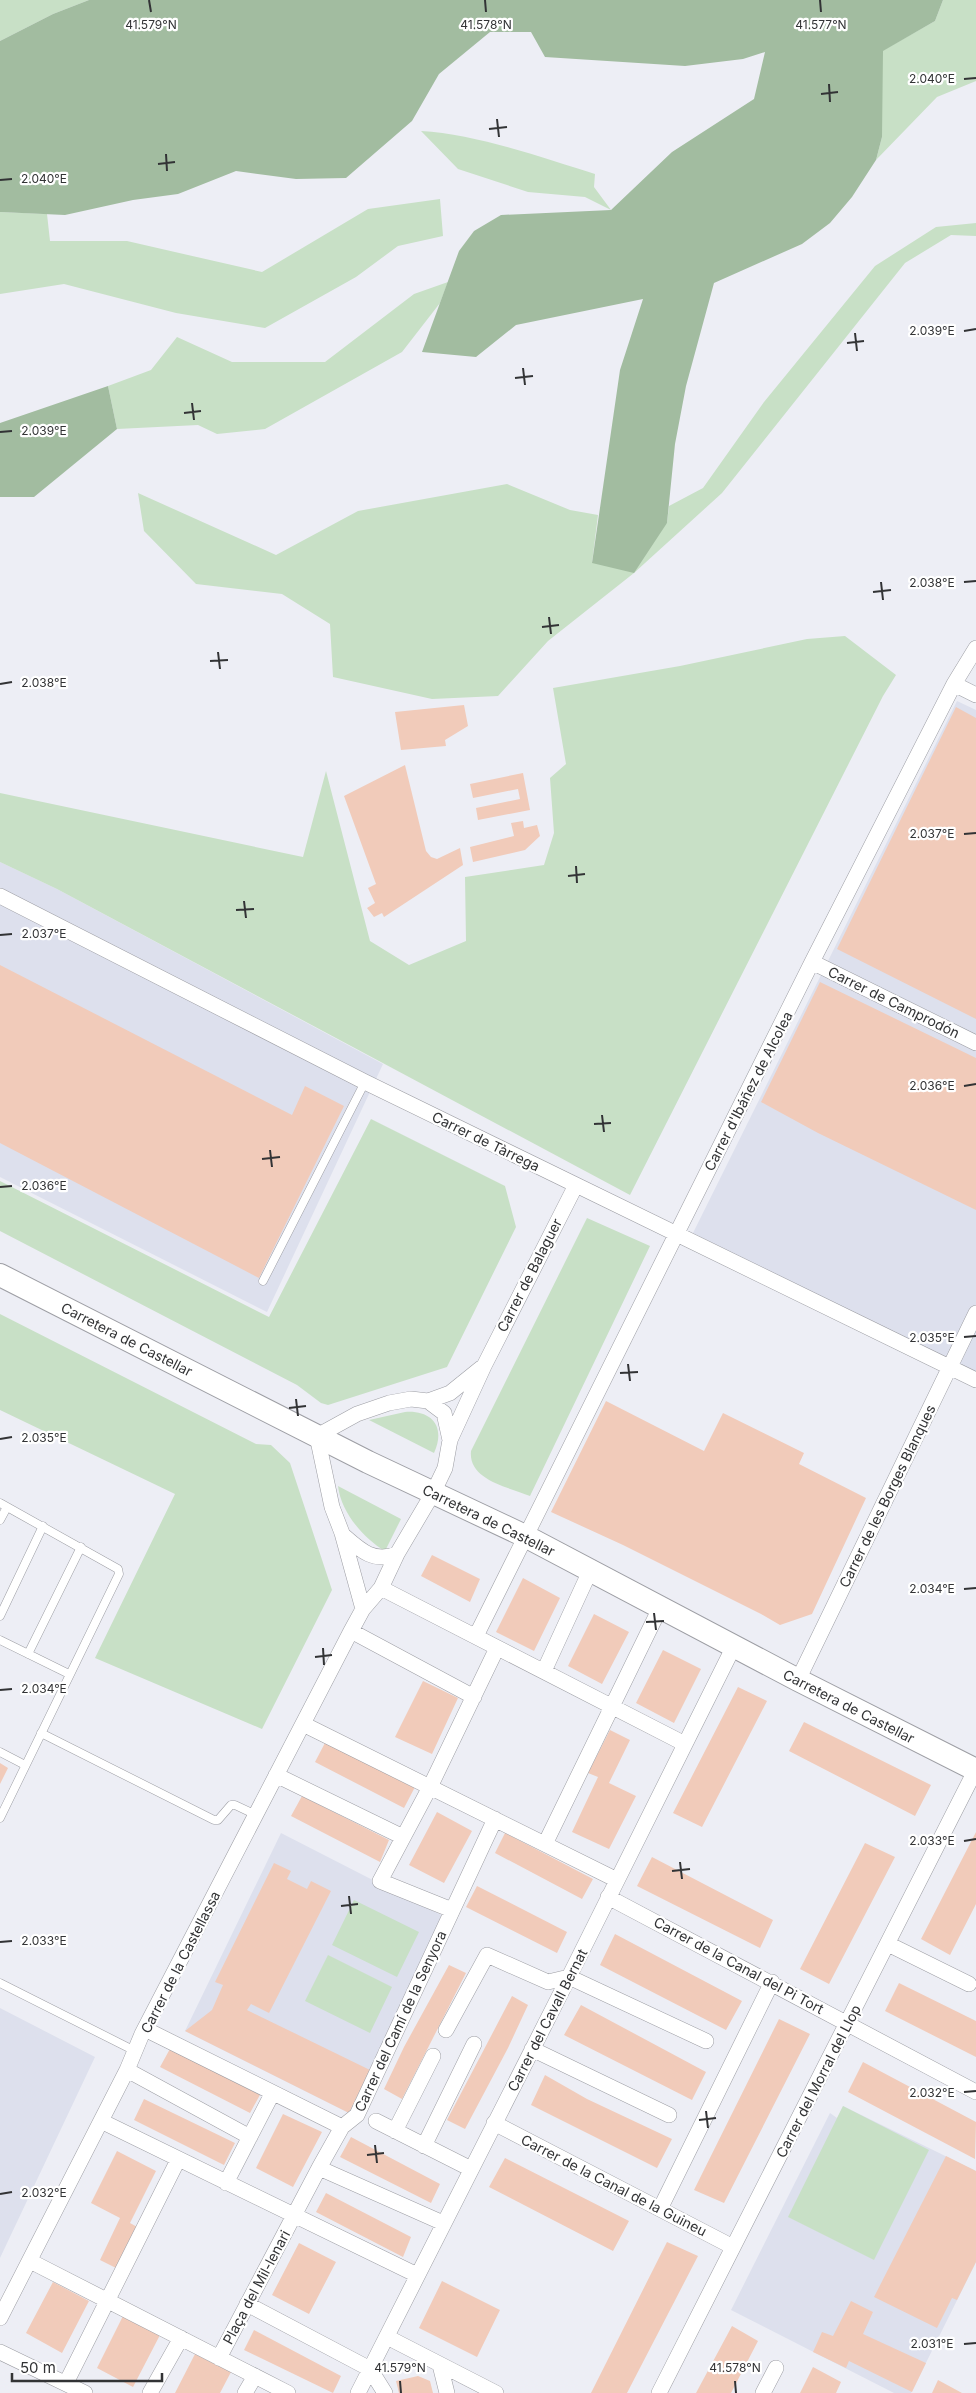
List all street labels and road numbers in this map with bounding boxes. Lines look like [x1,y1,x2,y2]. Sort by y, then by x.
street label: Carrer de Camprodón [825,963,963,1041]
street label: Carrer d'Ibáñez de Alcolea [700,1008,796,1174]
street label: Carrer de Tàrrega [429,1108,543,1174]
street label: Carrer de Balaguer [493,1215,565,1335]
street label: Carretera de Castellar [58,1298,196,1380]
street label: Carrer de les Borges Blanques [835,1402,939,1590]
street label: Carretera de Castellar [420,1481,558,1559]
street label: Carretera de Castellar [780,1665,918,1747]
street label: Carrer de la Castellassa [137,1888,223,2036]
street label: Carrer de la Canal del Pi Tort [651,1913,827,2017]
street label: Carrer del Camí de la Senyora [350,1928,450,2114]
street label: Carrer del Cavall Bernat [504,1945,591,2094]
street label: Carrer del Morral del Llop [772,2002,864,2160]
street label: Carrer de la Canal de la Guineu [518,2131,710,2239]
street label: Plaça del Mil-lenari [219,2227,293,2347]

